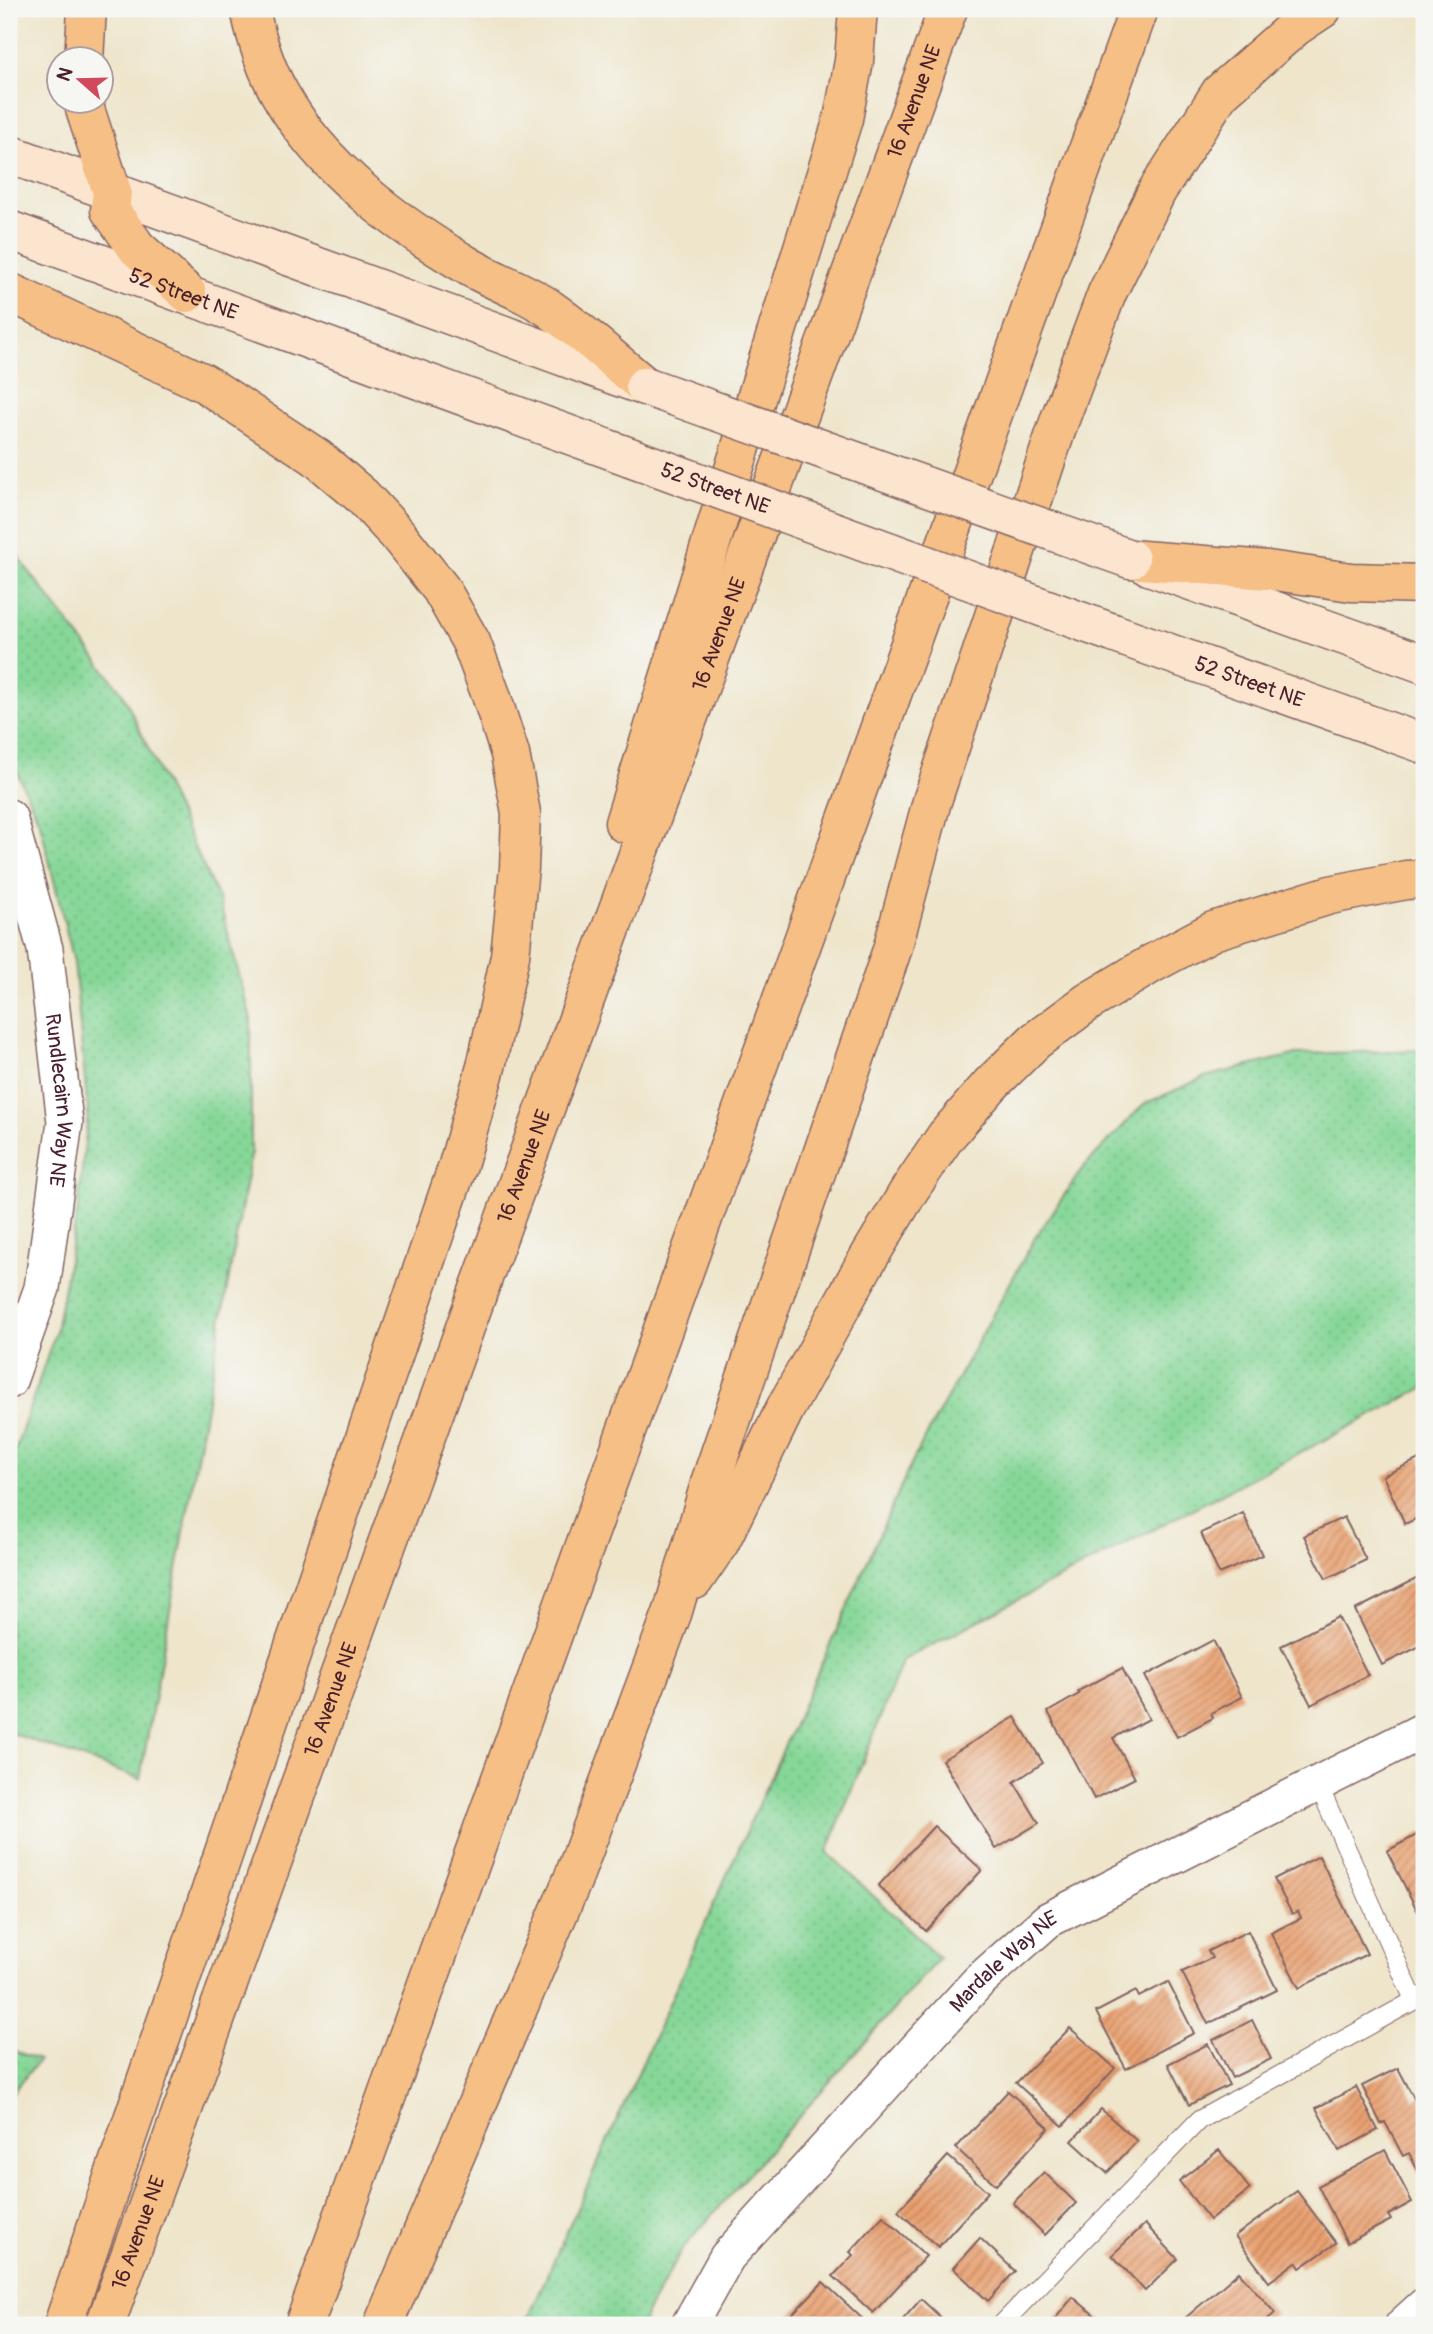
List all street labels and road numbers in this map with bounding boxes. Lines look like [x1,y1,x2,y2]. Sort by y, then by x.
street label: 16 Avenue NE [881,41,947,162]
street label: 52 Street NE [125,262,242,326]
street label: 52 Street NE [657,456,774,520]
street label: 16 Avenue NE [686,573,752,695]
street label: 52 Street NE [1191,650,1308,714]
street label: Rundlecairn Way NE [39,1012,79,1189]
street label: 16 Avenue NE [491,1106,557,1227]
street label: 16 Avenue NE [298,1639,364,1760]
street label: Mardale Way NE [944,1904,1062,2018]
street label: 16 Avenue NE [105,2172,171,2294]

